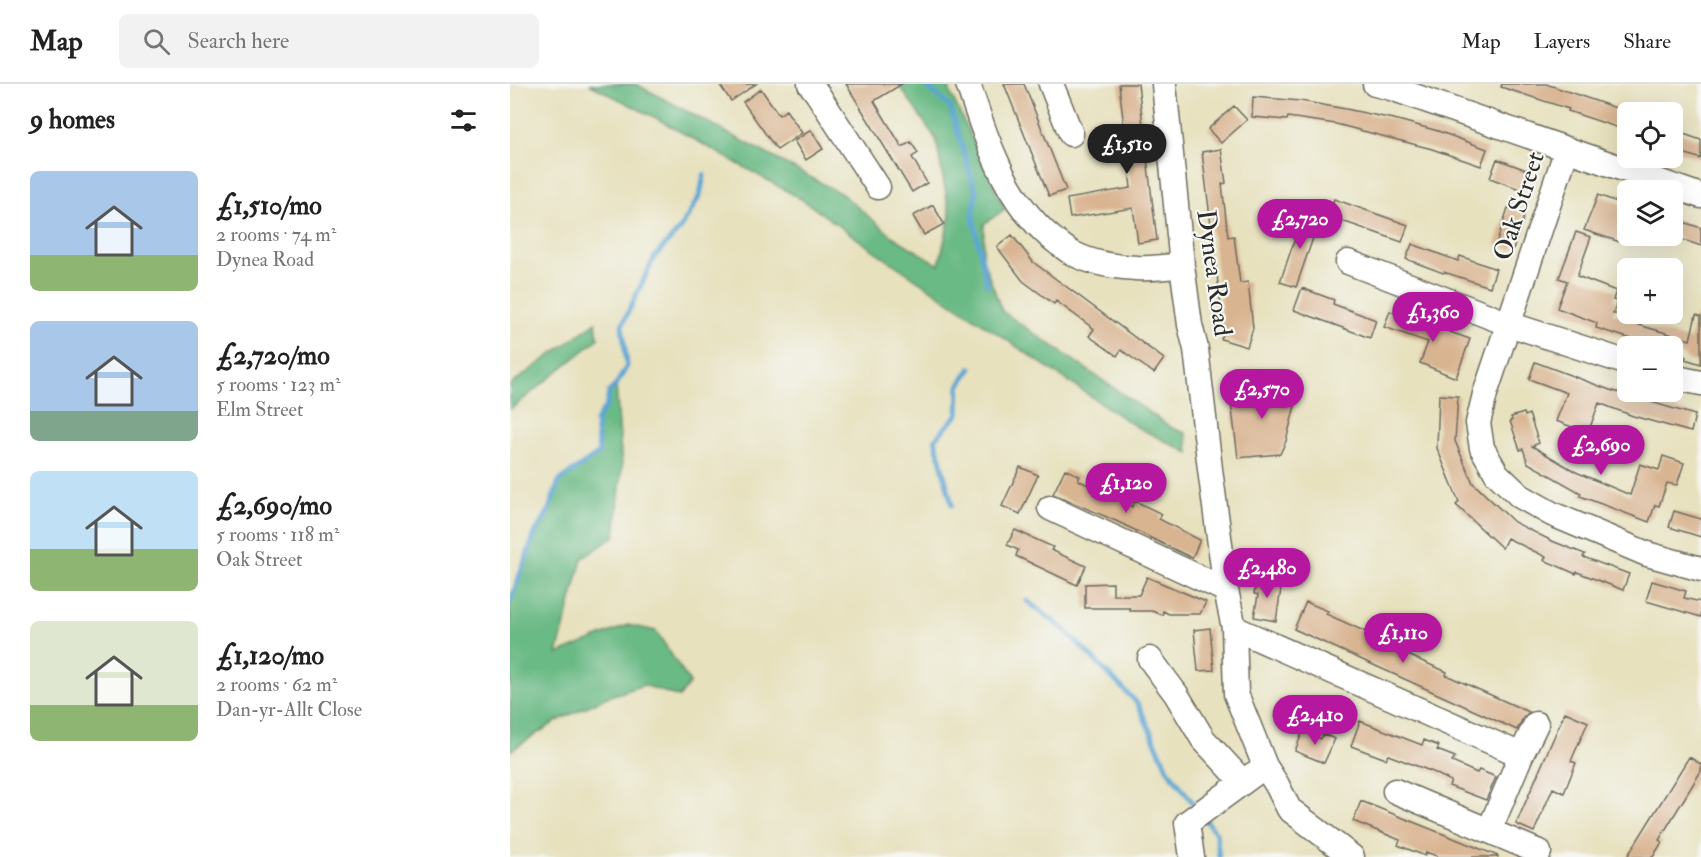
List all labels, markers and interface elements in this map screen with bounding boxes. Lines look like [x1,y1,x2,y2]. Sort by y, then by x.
search box [119,14,539,68]
text: Map [30,24,83,59]
icon: search [140,25,173,58]
text: Search here [188,27,289,55]
text: Map [1461,28,1501,55]
text: Layers [1534,28,1590,55]
text: Share [1623,28,1671,55]
map controls [1617,102,1683,402]
button: locate [1617,102,1683,168]
text: 9 homes [30,104,115,136]
icon: filters [447,104,480,137]
pin: £1,510 [1078,124,1176,175]
text: £1,510 [1101,131,1153,156]
street label: Oak Street [1486,148,1552,264]
button: layers [1617,180,1683,246]
text: £1,510/mo [216,190,322,222]
icon: home [78,195,150,267]
pin: £2,720 [1251,199,1349,250]
text: £2,720 [1271,206,1329,231]
street label: Dynea Road [1189,208,1239,339]
text: 2 rooms · 74 m² [216,222,337,247]
text: Dynea Road [216,247,314,272]
button: + [1617,258,1683,324]
pin: £1,360 [1384,292,1482,343]
text: £1,360 [1406,299,1460,324]
button: − [1617,336,1683,402]
text: £2,720/mo [216,340,330,372]
icon: home [78,345,150,417]
pin: £2,570 [1213,369,1311,420]
text: 5 rooms · 123 m² [216,372,341,397]
text: £2,570 [1234,376,1290,401]
text: Elm Street [216,397,303,422]
pin: £2,690 [1552,425,1650,476]
text: £2,690 [1572,432,1630,457]
pin: £1,120 [1077,463,1175,514]
text: £1,120 [1100,470,1152,495]
text: £2,690/mo [216,490,332,522]
icon: home [78,495,150,567]
text: 5 rooms · 118 m² [216,522,339,547]
text: Oak Street [216,547,303,572]
pin: £2,480 [1218,548,1316,599]
text: £2,480 [1237,555,1297,580]
pin: £1,110 [1354,613,1452,664]
text: £1,110 [1378,620,1428,645]
text: £1,120/mo [216,640,324,672]
icon: home [78,645,150,717]
text: 2 rooms · 62 m² [216,672,337,697]
pin: £2,410 [1266,695,1364,746]
text: Dan-yr-Allt Close [216,697,362,722]
text: £2,410 [1287,702,1343,727]

